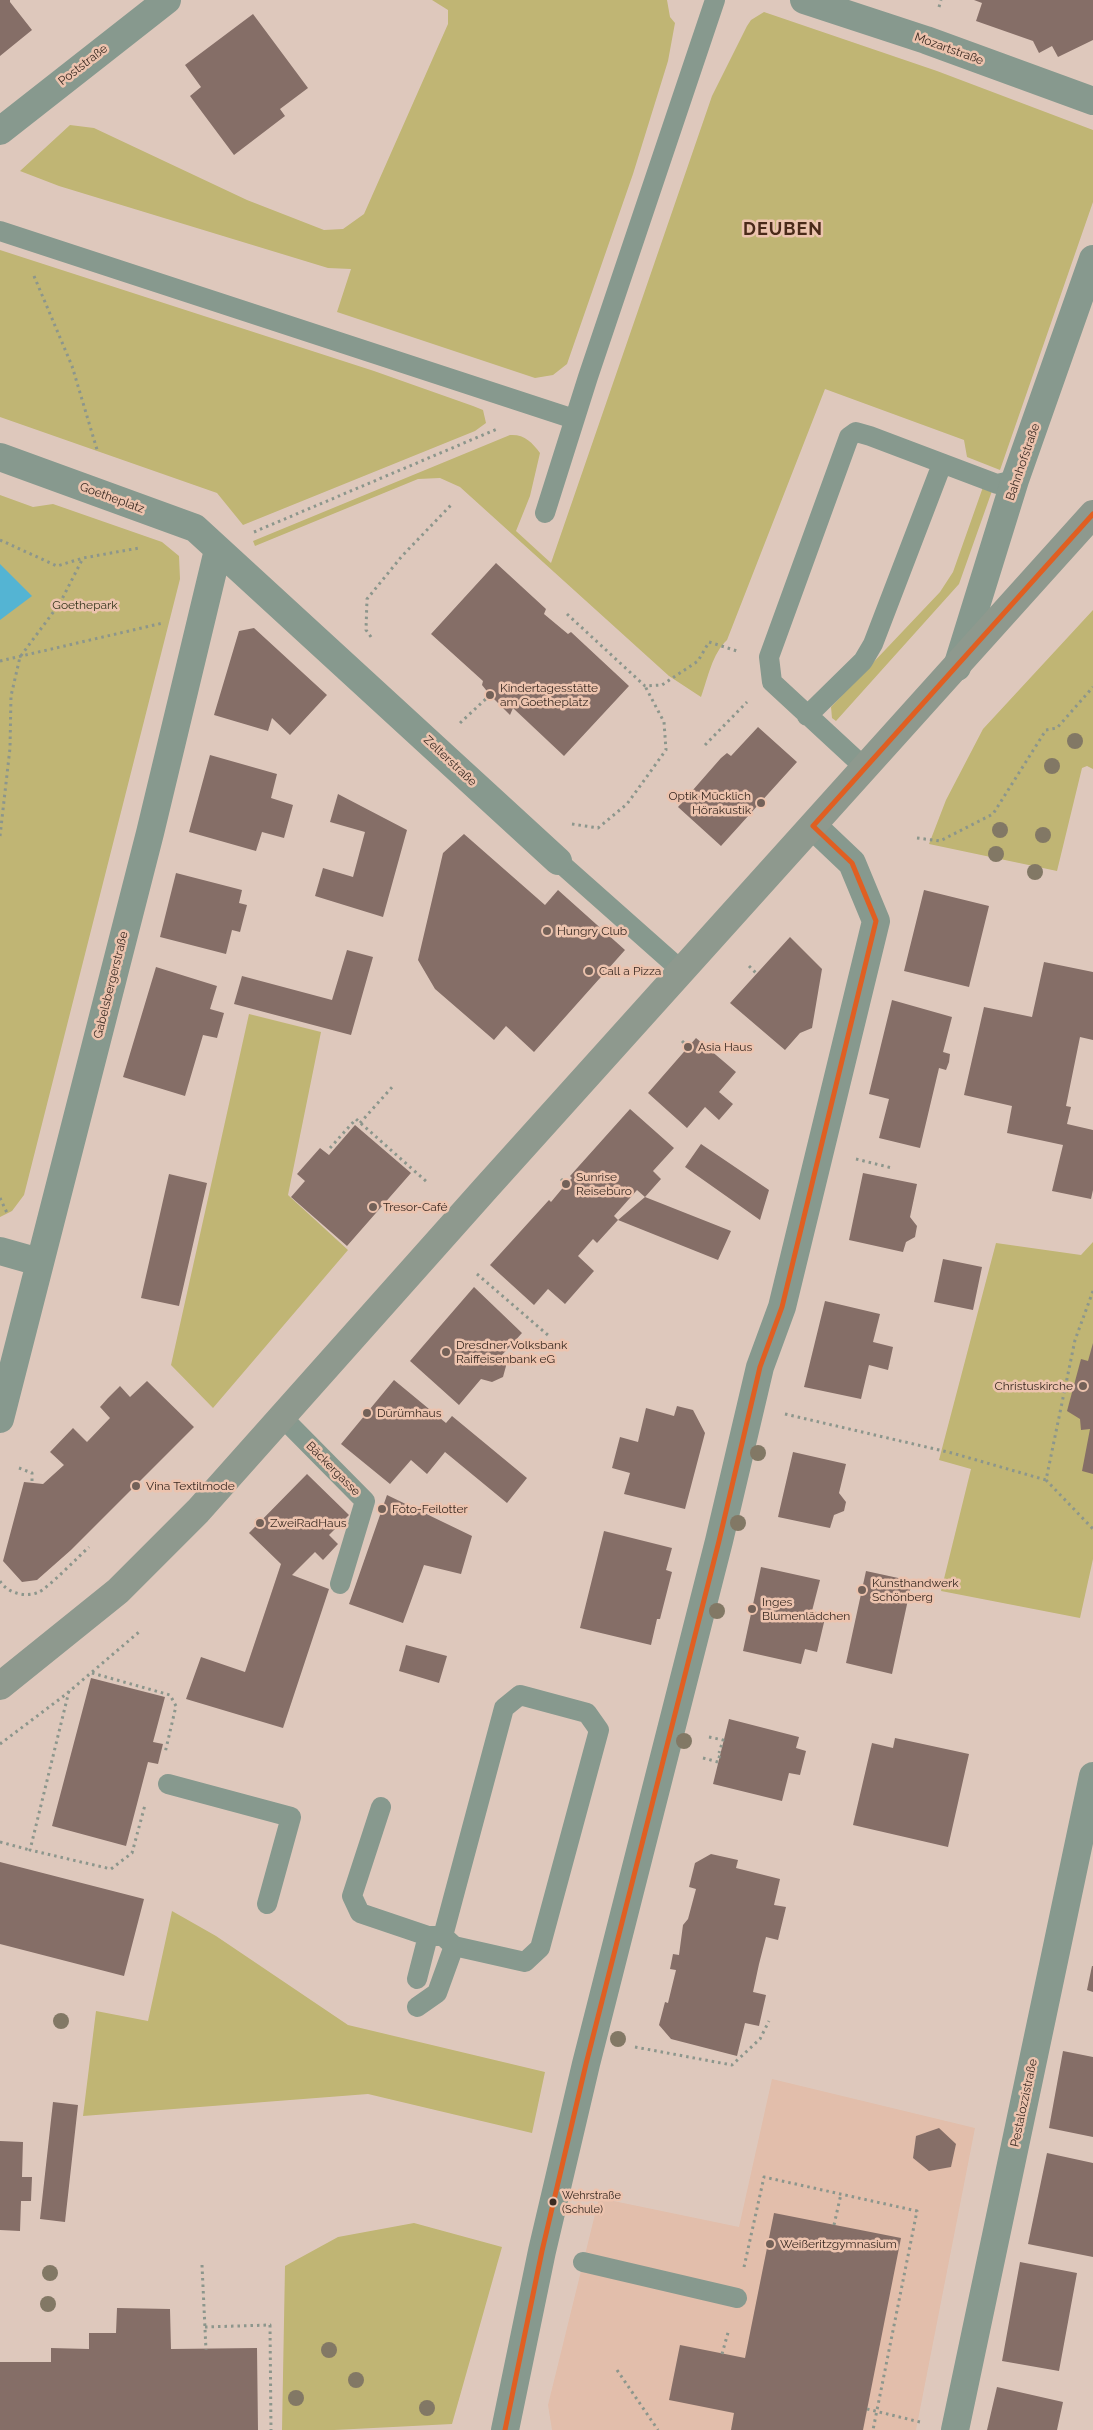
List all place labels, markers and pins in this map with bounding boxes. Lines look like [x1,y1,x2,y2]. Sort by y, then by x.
place label: Kindertagesstätte am Goetheplatz [500,681,598,709]
marker: Kindertagesstätte am Goetheplatz [484,689,496,701]
place label: Optik Mücklich Hörakustik [669,789,751,817]
marker: Optik Mücklich Hörakustik [755,797,767,809]
place label: Hungry Club [557,924,627,938]
marker: Hungry Club [541,925,553,937]
place label: Call a Pizza [599,964,661,978]
marker: Call a Pizza [583,965,595,977]
place label: Asia Haus [698,1040,752,1054]
marker: Asia Haus [682,1041,694,1053]
place label: Sunrise Reisebüro [576,1170,632,1198]
marker: Sunrise Reisebüro [560,1178,572,1190]
place label: Tresor-Café [383,1200,448,1214]
marker: Tresor-Café [367,1201,379,1213]
place label: Dresdner Volksbank Raiffeisenbank eG [456,1338,567,1366]
marker: Dresdner Volksbank Raiffeisenbank eG [440,1346,452,1358]
place label: Christuskirche [995,1379,1073,1393]
marker: Christuskirche [1077,1380,1089,1392]
place label: Dürümhaus [377,1406,442,1420]
marker: Dürümhaus [361,1407,373,1419]
place label: Vina Textilmode [146,1479,235,1493]
marker: Vina Textilmode [130,1480,142,1492]
place label: Foto-Feilotter [392,1502,468,1516]
marker: Foto-Feilotter [376,1503,388,1515]
place label: ZweiRadHaus [270,1516,347,1530]
marker: ZweiRadHaus [254,1517,266,1529]
place label: Kunsthandwerk Schönberg [872,1576,959,1604]
marker: Kunsthandwerk Schönberg [856,1584,868,1596]
place label: Inges Blumenlädchen [762,1595,850,1623]
marker: Inges Blumenlädchen [746,1603,758,1615]
place label: Wehrstraße (Schule) [562,2189,621,2215]
marker: Wehrstraße (Schule) [548,2197,558,2207]
place label: Weißeritzgymnasium [780,2237,897,2251]
marker: Weißeritzgymnasium [764,2238,776,2250]

